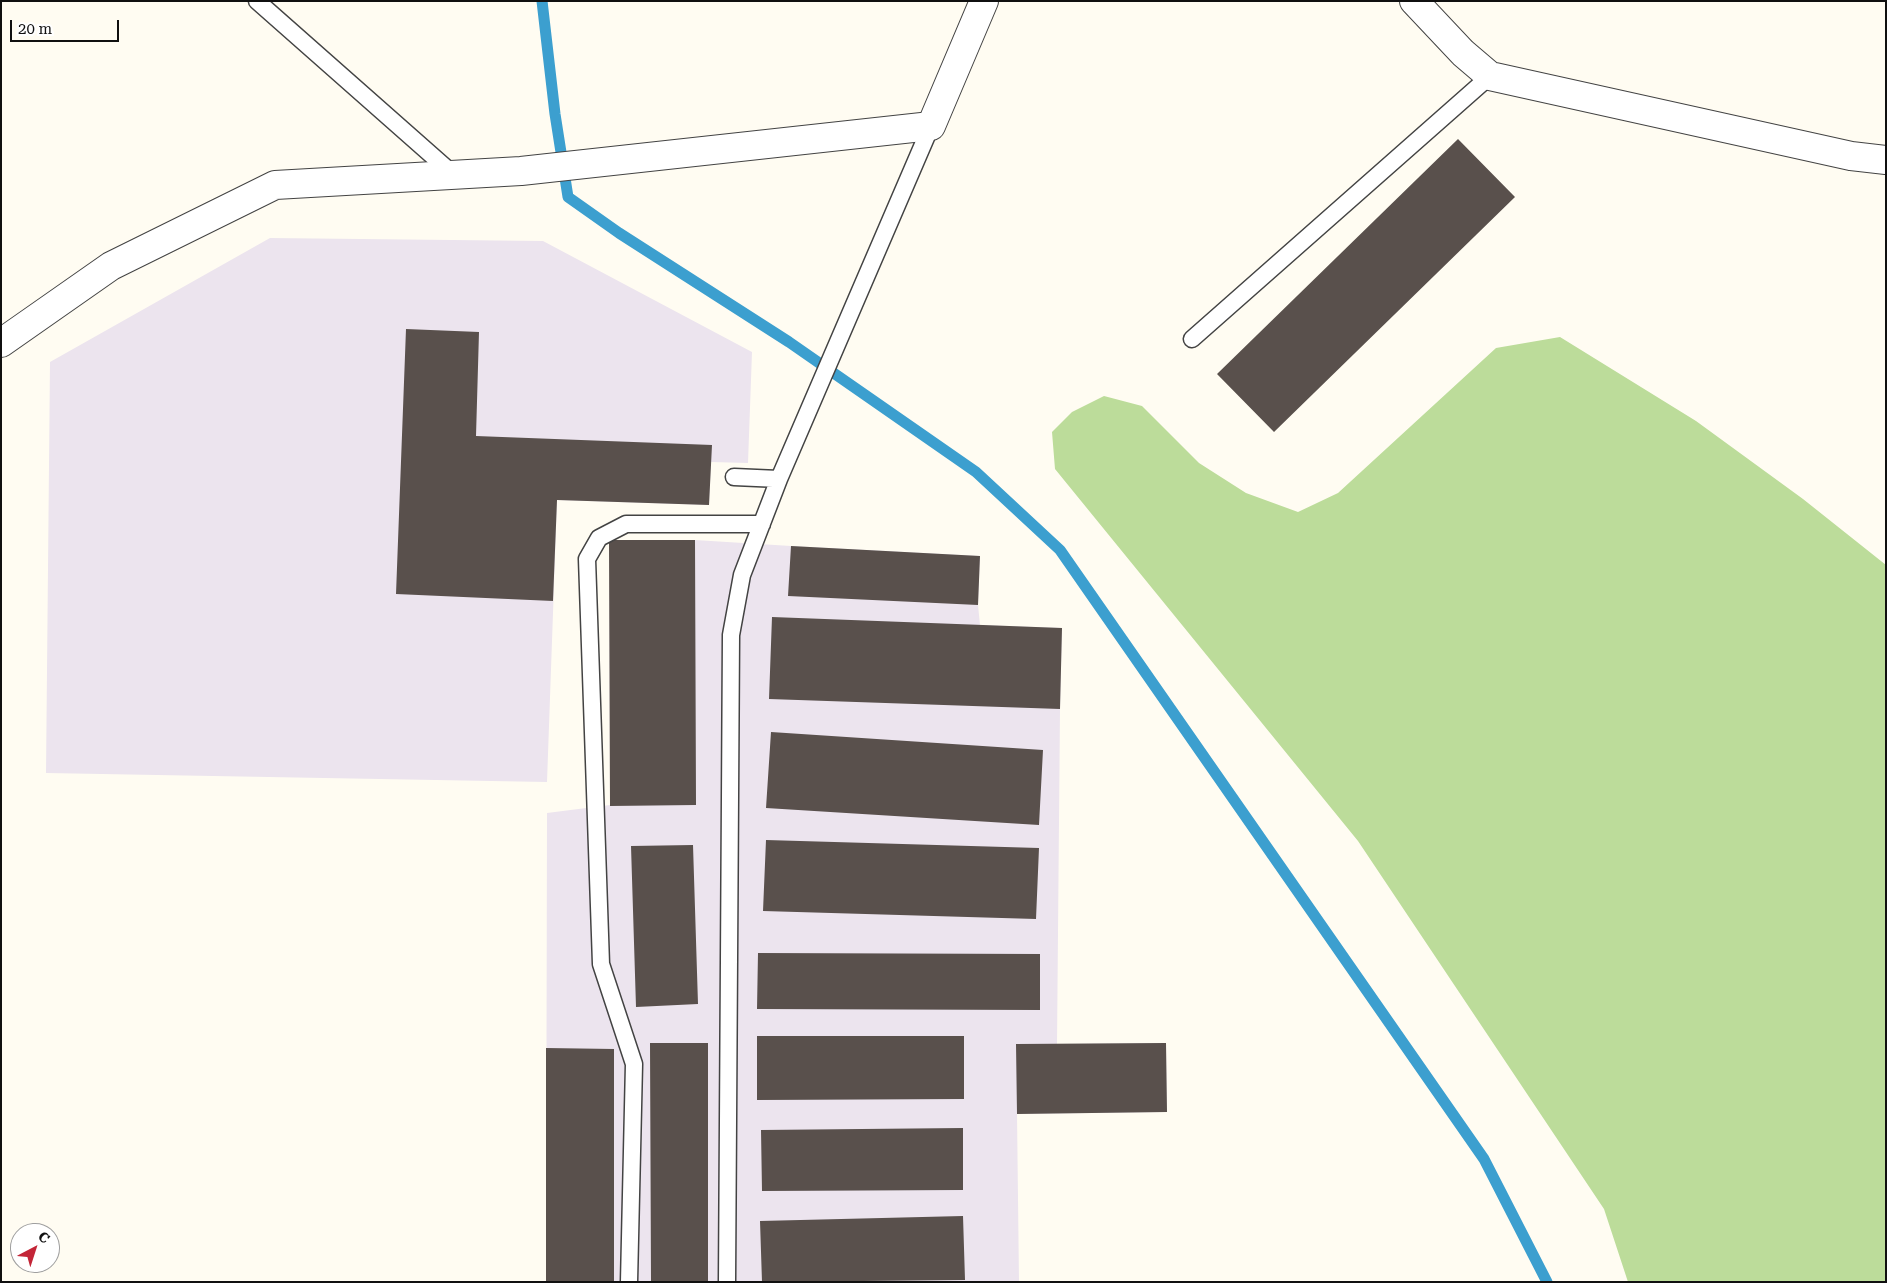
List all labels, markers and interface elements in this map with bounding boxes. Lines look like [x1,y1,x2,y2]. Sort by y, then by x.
scale bar [12,10,121,42]
text: 20 m [18,20,52,38]
north arrow [10,1223,60,1273]
text: С [35,1228,53,1247]

